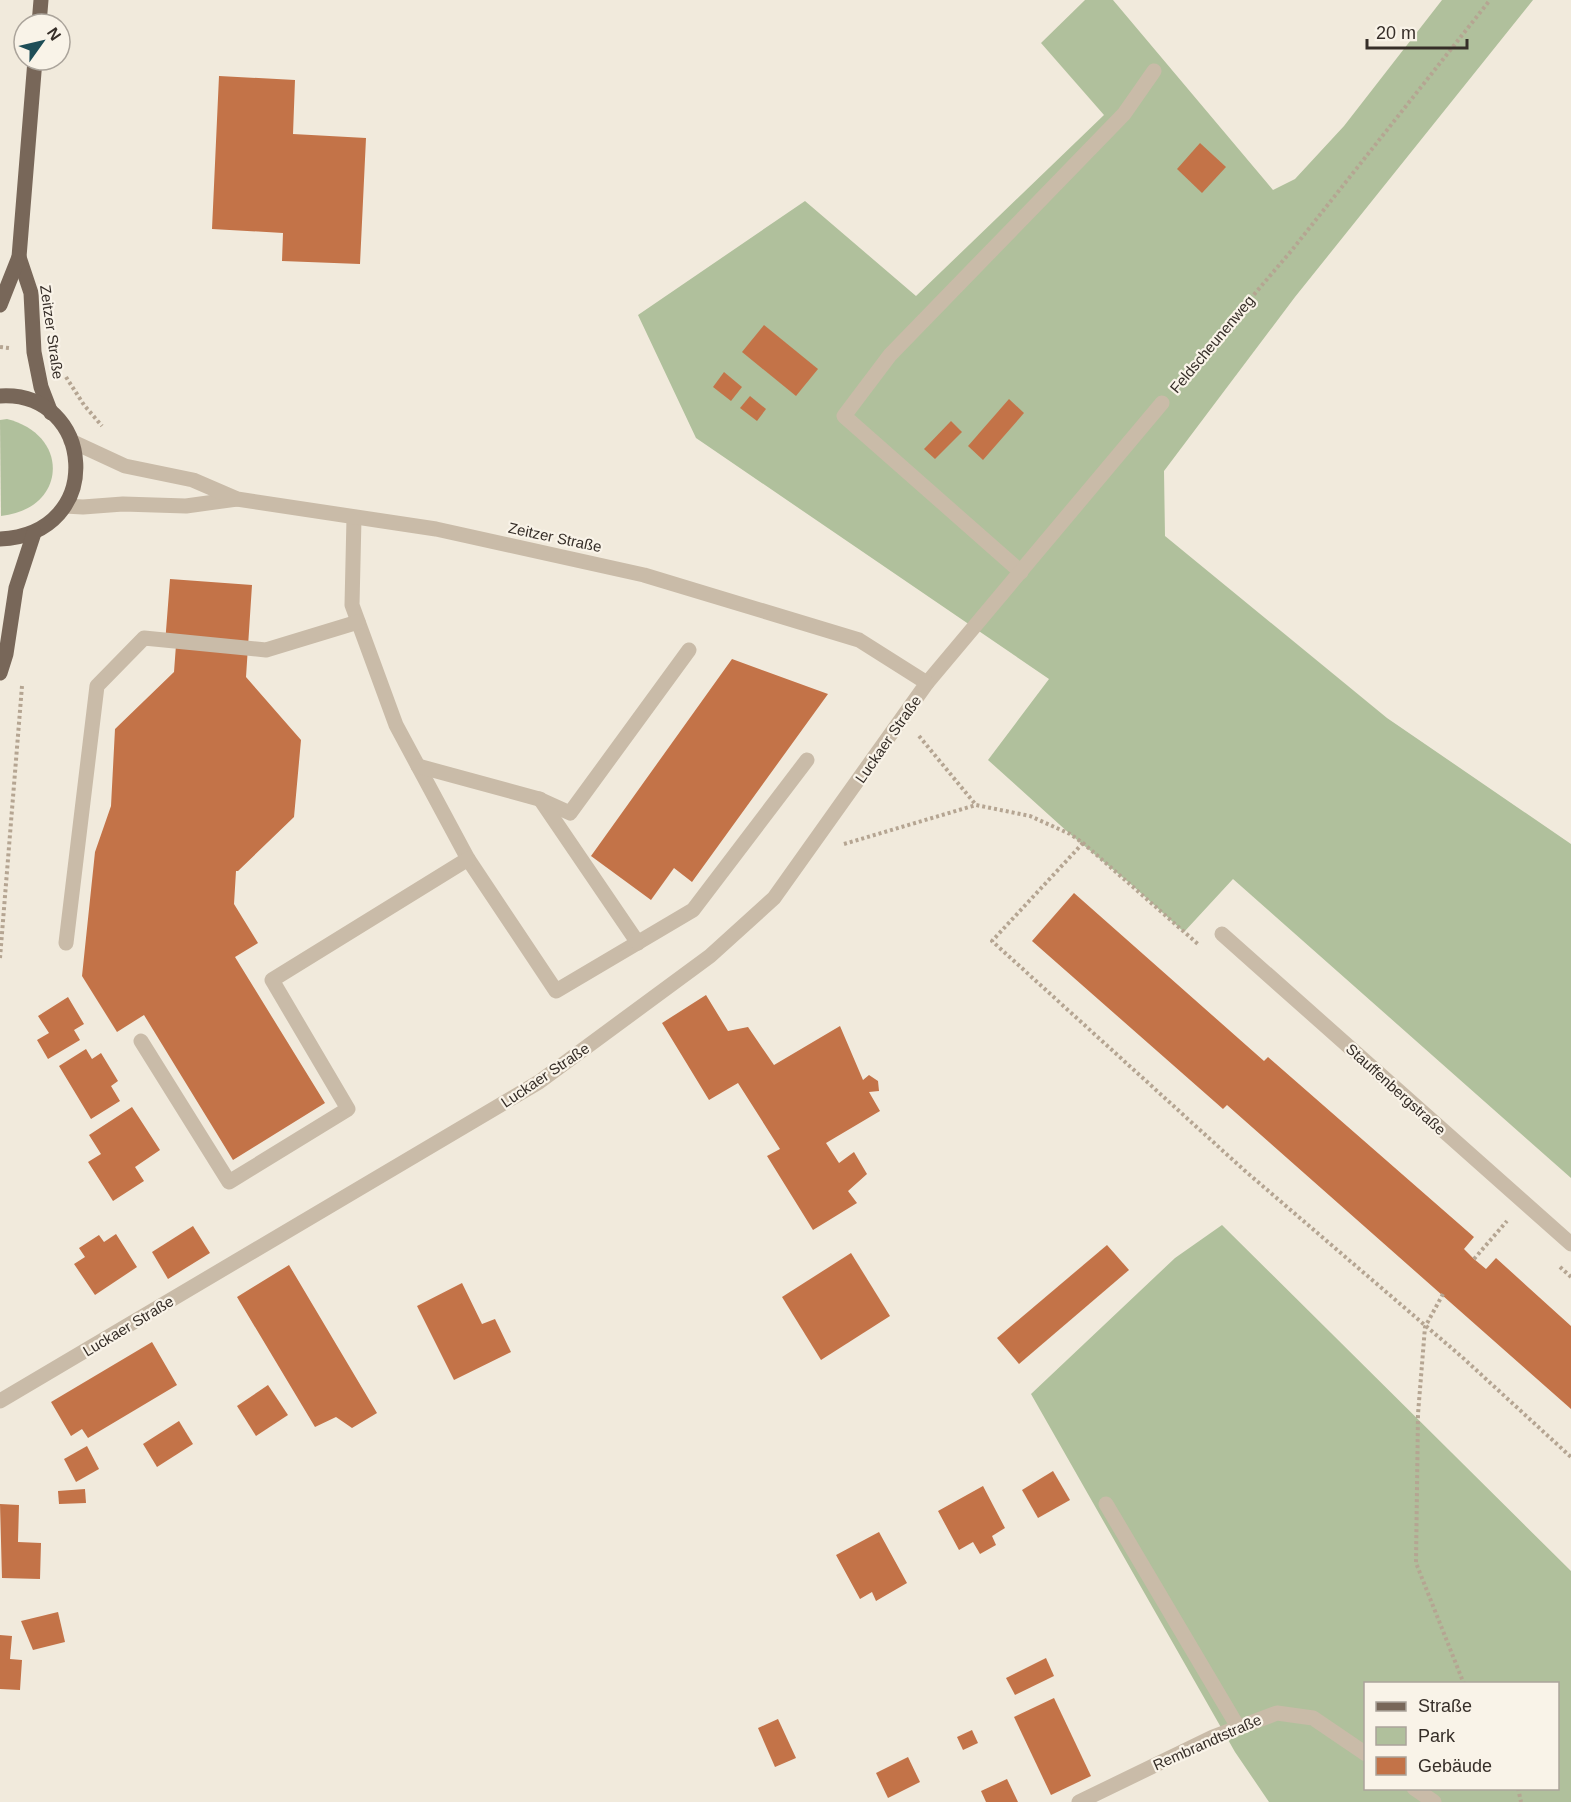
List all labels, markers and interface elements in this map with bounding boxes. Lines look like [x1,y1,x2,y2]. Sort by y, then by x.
north arrow [12,12,72,72]
scale bar [1367,12,1468,50]
text: 20 m [1376,23,1416,43]
text: N [44,24,64,43]
street label: Zeitzer Straße [37,284,67,380]
street label: Feldscheunenweg [1166,292,1258,396]
street label: Zeitzer Straße [507,519,603,555]
street label: Luckaer Straße [852,692,924,786]
street label: Luckaer Straße [498,1039,592,1111]
street label: Stauffenbergstraße [1343,1040,1449,1138]
street label: Luckaer Straße [80,1292,176,1360]
legend [1364,1682,1559,1790]
text: Straße [1418,1696,1472,1716]
street label: Rembrandtstraße [1150,1710,1264,1774]
text: Park [1418,1726,1456,1746]
text: Gebäude [1418,1756,1492,1776]

